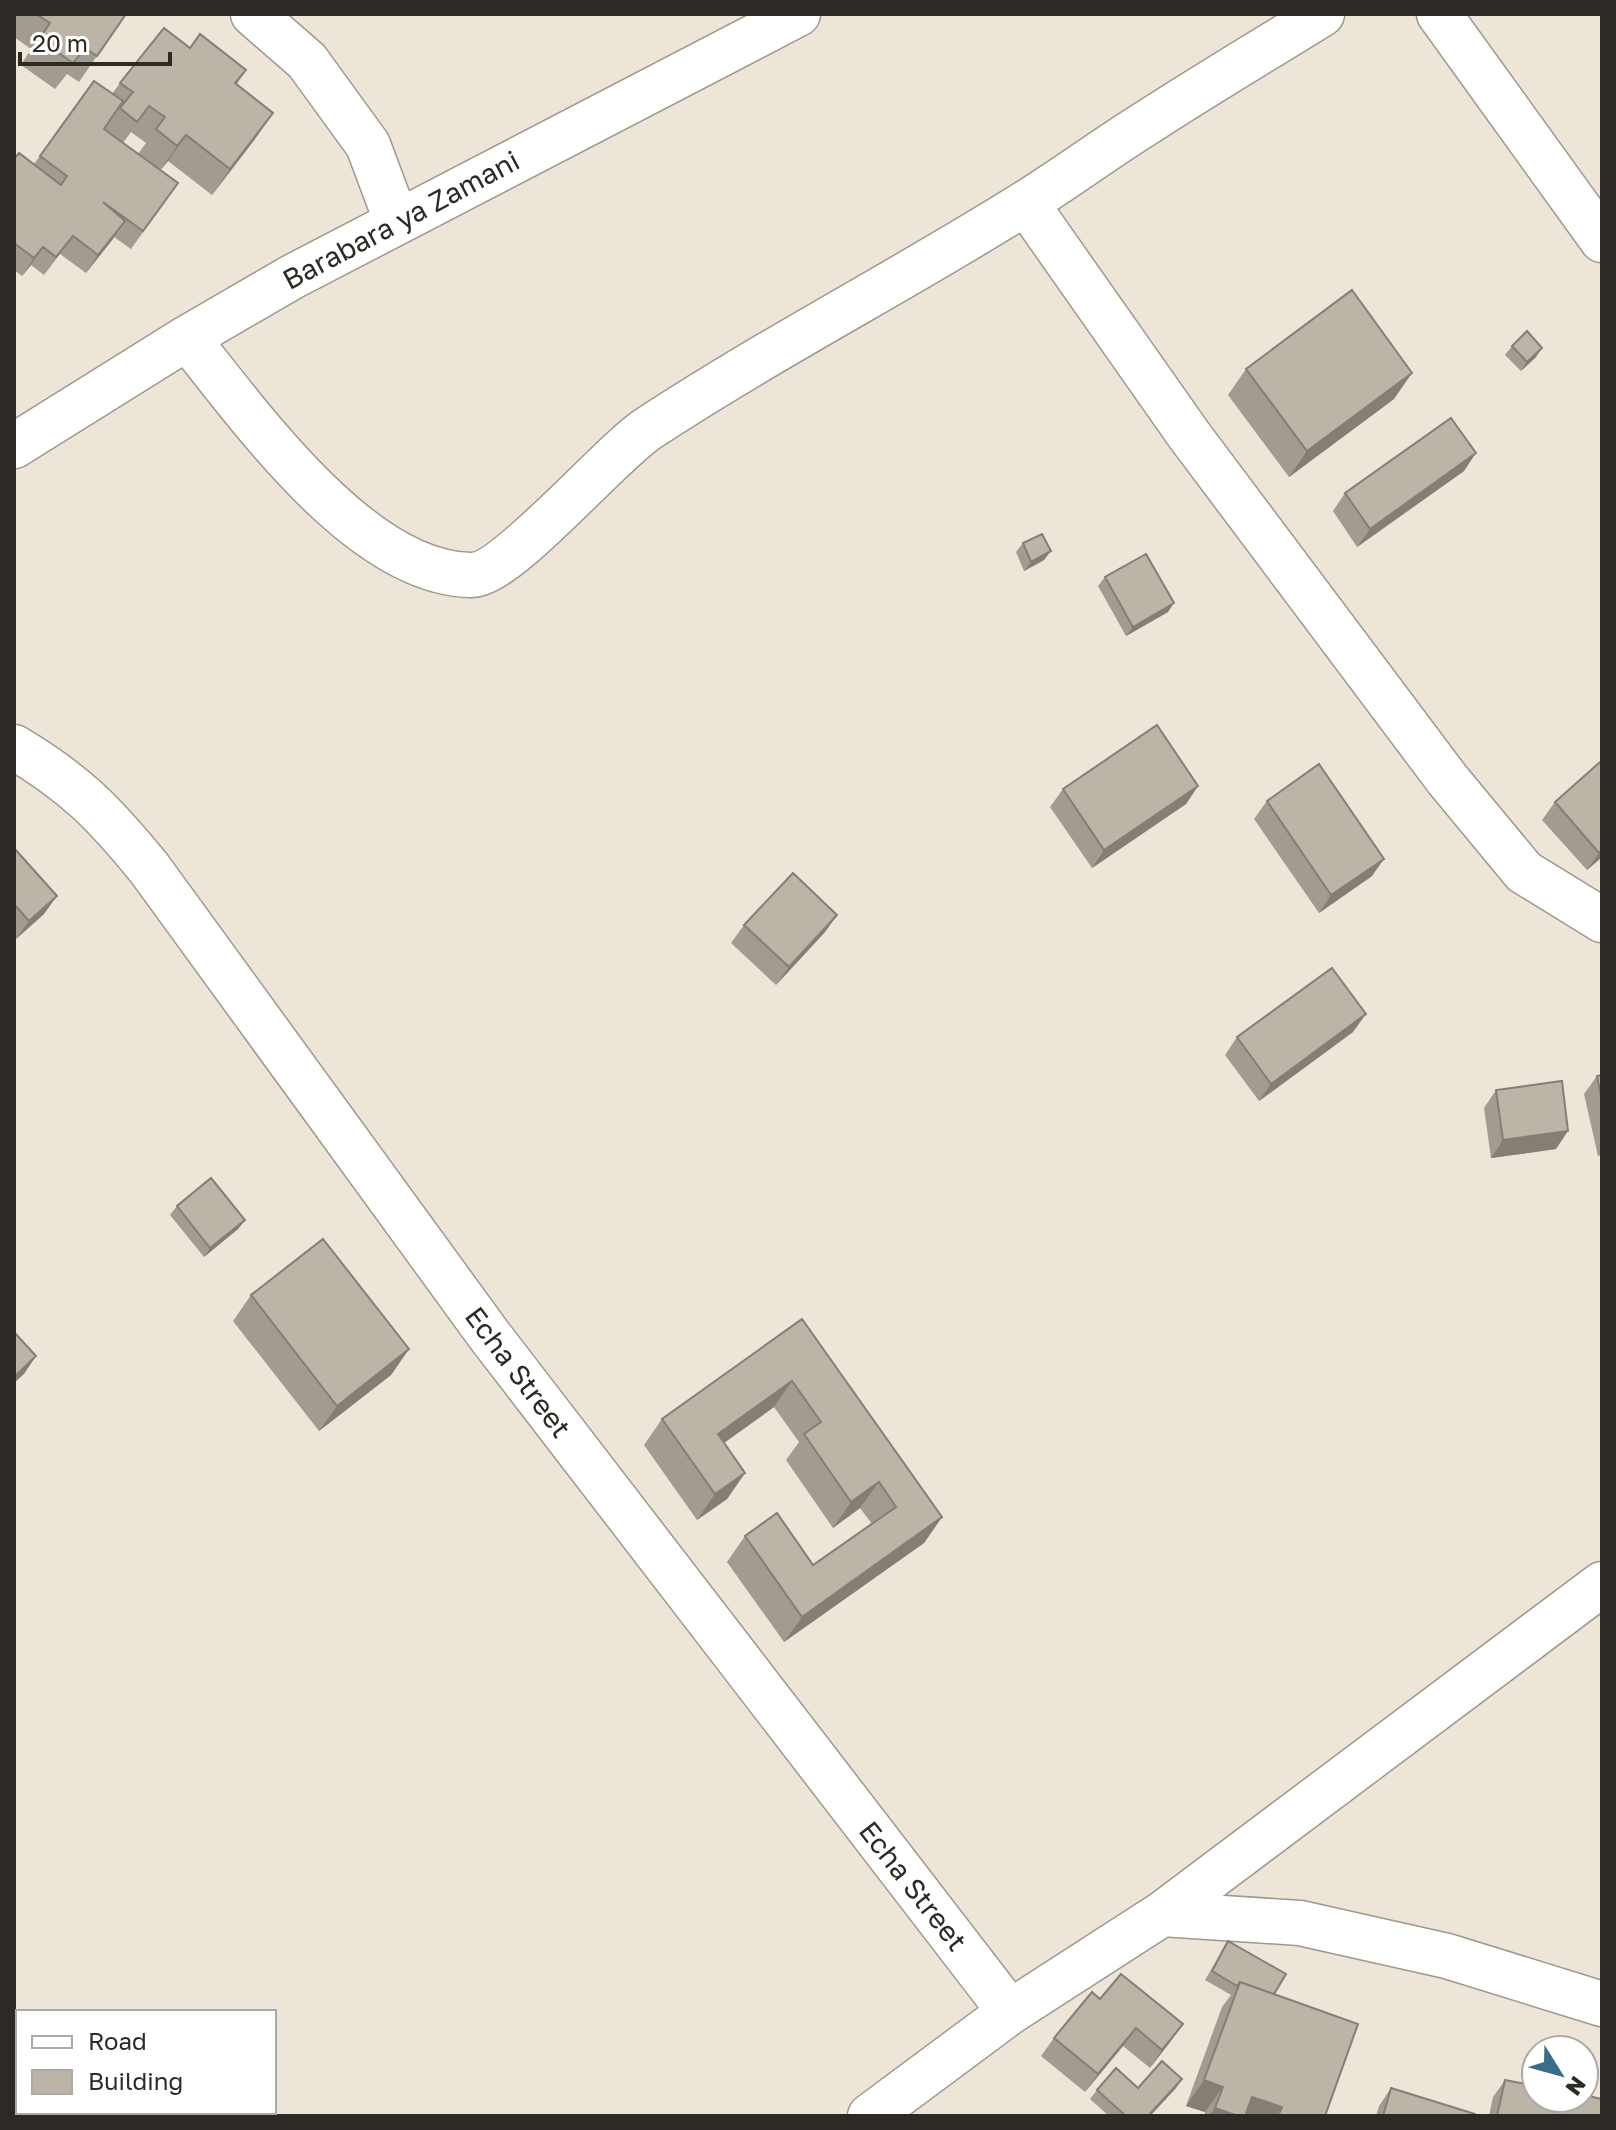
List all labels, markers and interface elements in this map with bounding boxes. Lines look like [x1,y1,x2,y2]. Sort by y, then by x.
scale bar [20,16,170,66]
text: 20 m [32,28,88,57]
street label: Barabara ya Zamani [277,143,525,296]
street label: Echa Street [459,1300,578,1444]
street label: Echa Street [853,1814,974,1957]
legend [16,2010,276,2114]
text: Road [88,2026,147,2055]
north arrow [1520,2034,1600,2114]
text: Building [88,2066,183,2095]
text: N [1561,2072,1592,2101]

